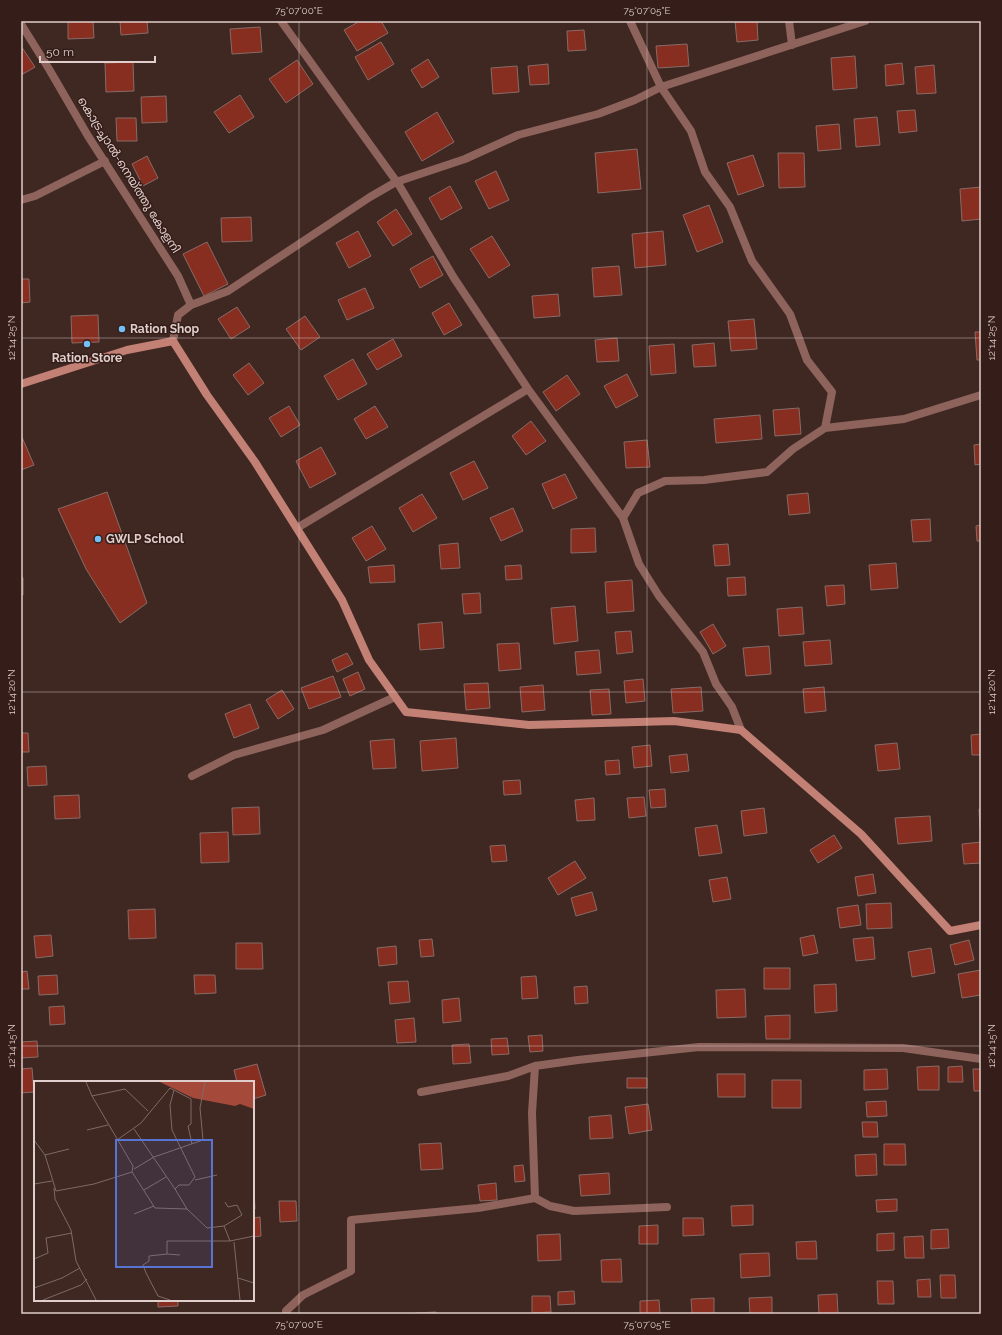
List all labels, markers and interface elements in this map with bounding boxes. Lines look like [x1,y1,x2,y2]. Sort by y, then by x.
text: 75°07'00"E [275,5,323,16]
text: 75°07'05"E [623,5,671,16]
scale bar [40,38,155,64]
text: 50 m [46,45,74,59]
street label: കൊട്രച്ചാൽ-നെയ്ത്തു കോളനി [75,94,183,256]
text: 12°14'25"N [6,316,17,360]
text: 12°14'25"N [986,316,997,360]
place label: Ration Shop [130,322,200,336]
marker: Ration Shop [117,324,127,334]
marker: Ration Store [82,339,92,349]
place label: Ration Store [52,351,122,365]
place label: GWLP School [106,532,184,546]
marker: GWLP School [93,534,103,544]
text: 12°14'20"N [6,669,17,715]
text: 12°14'20"N [986,669,997,715]
text: 12°14'15"N [6,1024,17,1068]
text: 12°14'15"N [986,1024,997,1068]
inset map [34,1081,254,1301]
text: 75°07'00"E [275,1319,323,1330]
text: 75°07'05"E [623,1319,671,1330]

